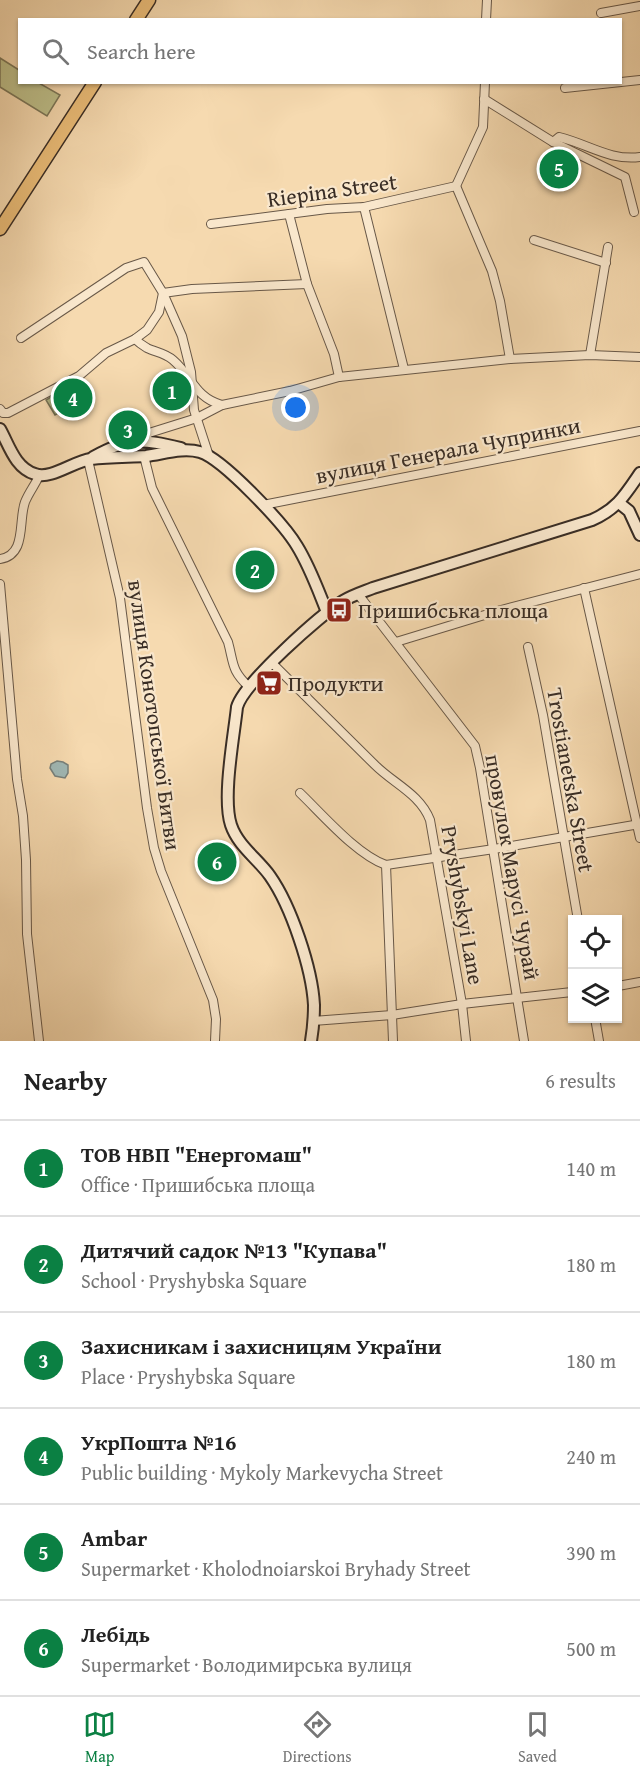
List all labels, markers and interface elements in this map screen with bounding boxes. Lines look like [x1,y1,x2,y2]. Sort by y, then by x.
search box [18,18,622,84]
icon: search [39,35,72,68]
text: Search here [87,35,196,67]
pin: 5 [540,146,578,192]
street label: Riepina Street [265,165,399,215]
pin: 1 [152,368,192,414]
pin: 4 [54,376,92,420]
your location [281,393,310,422]
pin: 3 [108,408,148,452]
street label: вулиця Генерала Чупринки [313,409,583,491]
pin: 2 [236,548,274,592]
street label: вулиця Конотопської Битви [120,578,190,852]
place label: Пришибська площа [358,594,549,626]
bus stop icon: Пришибська площа [324,595,354,625]
place label: Продукти [288,667,384,699]
supermarket icon: Продукти [254,668,284,698]
street label: Trostianetska Street [539,685,603,875]
street label: провулок Марусі Чурай [477,752,549,982]
street label: Pryshybskyi Lane [433,823,493,987]
pin: 6 [198,840,236,884]
map controls [568,915,622,1023]
button: locate [568,915,622,969]
button: layers [568,969,622,1023]
text: Nearby [24,1061,107,1100]
text: 6 results [545,1066,616,1095]
text: ТОВ НВП "Енергомаш" [81,1138,312,1170]
text: 1 [38,1154,49,1183]
text: 140 m [566,1154,616,1183]
text: Office · Пришибська площа [81,1170,315,1199]
text: Дитячий садок №13 "Купава" [81,1234,387,1266]
text: 2 [38,1250,49,1279]
text: 180 m [566,1250,616,1279]
text: School · Pryshybska Square [81,1266,307,1295]
text: Захисникам і захисницям України [81,1330,442,1362]
text: 3 [38,1346,49,1375]
text: 180 m [566,1346,616,1375]
text: Place · Pryshybska Square [81,1362,295,1391]
text: УкрПошта №16 [81,1426,237,1458]
text: 4 [38,1442,49,1471]
text: 240 m [566,1442,616,1471]
text: Public building · Mykoly Markevycha Street [81,1458,443,1487]
text: Ambar [81,1522,147,1554]
text: 5 [38,1538,49,1567]
text: 390 m [566,1538,616,1567]
text: Supermarket · Kholodnoiarskoi Bryhady Street [81,1554,471,1583]
text: Лебідь [81,1618,150,1650]
text: 6 [38,1634,49,1663]
text: 500 m [566,1634,616,1663]
text: Supermarket · Володимирська вулиця [81,1650,412,1679]
tab: Map [83,1708,116,1768]
tab: Directions [283,1708,352,1768]
tab: Saved [518,1708,557,1768]

